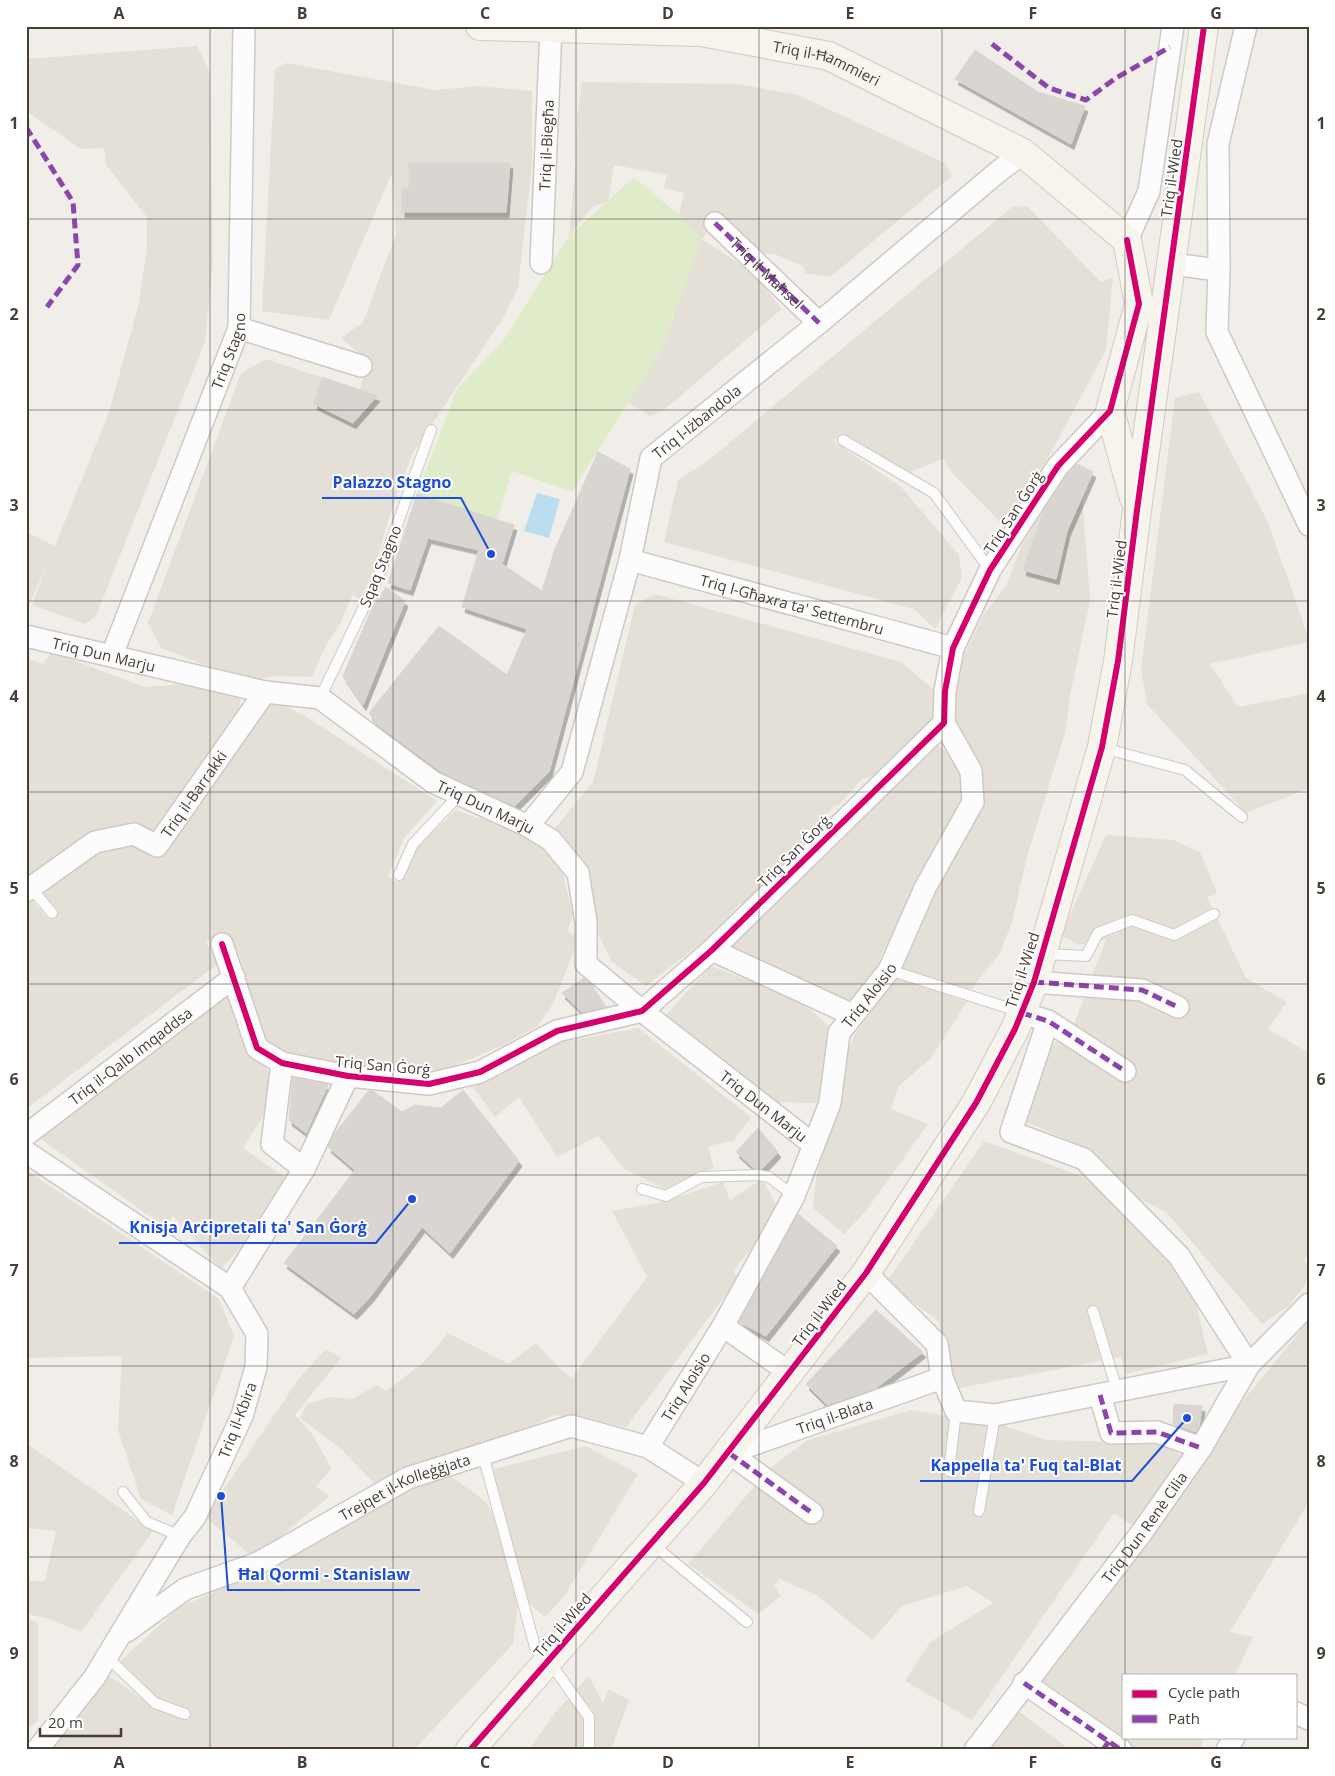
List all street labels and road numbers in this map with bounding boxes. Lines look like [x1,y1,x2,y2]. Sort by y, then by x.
street label: Triq il-Ħammieri [771,36,884,90]
street label: Triq il-Biegħa [534,99,558,191]
street label: Triq il-Wied [1156,138,1186,218]
street label: Triq il-Maħsel [726,233,808,313]
street label: Triq Stagno [206,313,249,392]
street label: Triq l-Iżbandola [648,380,745,463]
street label: Triq San Ġorġ [979,467,1047,557]
street label: Sqaq Stagno [354,522,406,610]
street label: Triq il-Wied [1101,539,1131,619]
street label: Triq l-Għaxra ta' Settembru [698,570,886,639]
street label: Triq Dun Marju [50,632,158,676]
street label: Triq il-Barrakki [156,746,231,841]
street label: Triq Dun Marju [434,775,539,838]
street label: Triq San Ġorġ [753,810,835,892]
street label: Triq il-Wied [1000,929,1044,1011]
street label: Triq Aloisio [837,960,901,1032]
street label: Triq il-Qalb Imqaddsa [64,1002,196,1109]
street label: Triq San Ġorġ [335,1051,431,1079]
street label: Triq Dun Marju [716,1066,812,1146]
street label: Triq il-Wied [787,1275,851,1351]
street label: Triq Aloisio [657,1348,714,1425]
street label: Triq il-Kbira [213,1379,261,1461]
street label: Triq il-Blata [794,1393,875,1438]
street label: Trejqet il-Kolleġġjata [335,1449,473,1525]
street label: Triq Dun Renè Cilia [1097,1467,1191,1587]
street label: Triq il-Wied [529,1589,595,1661]

